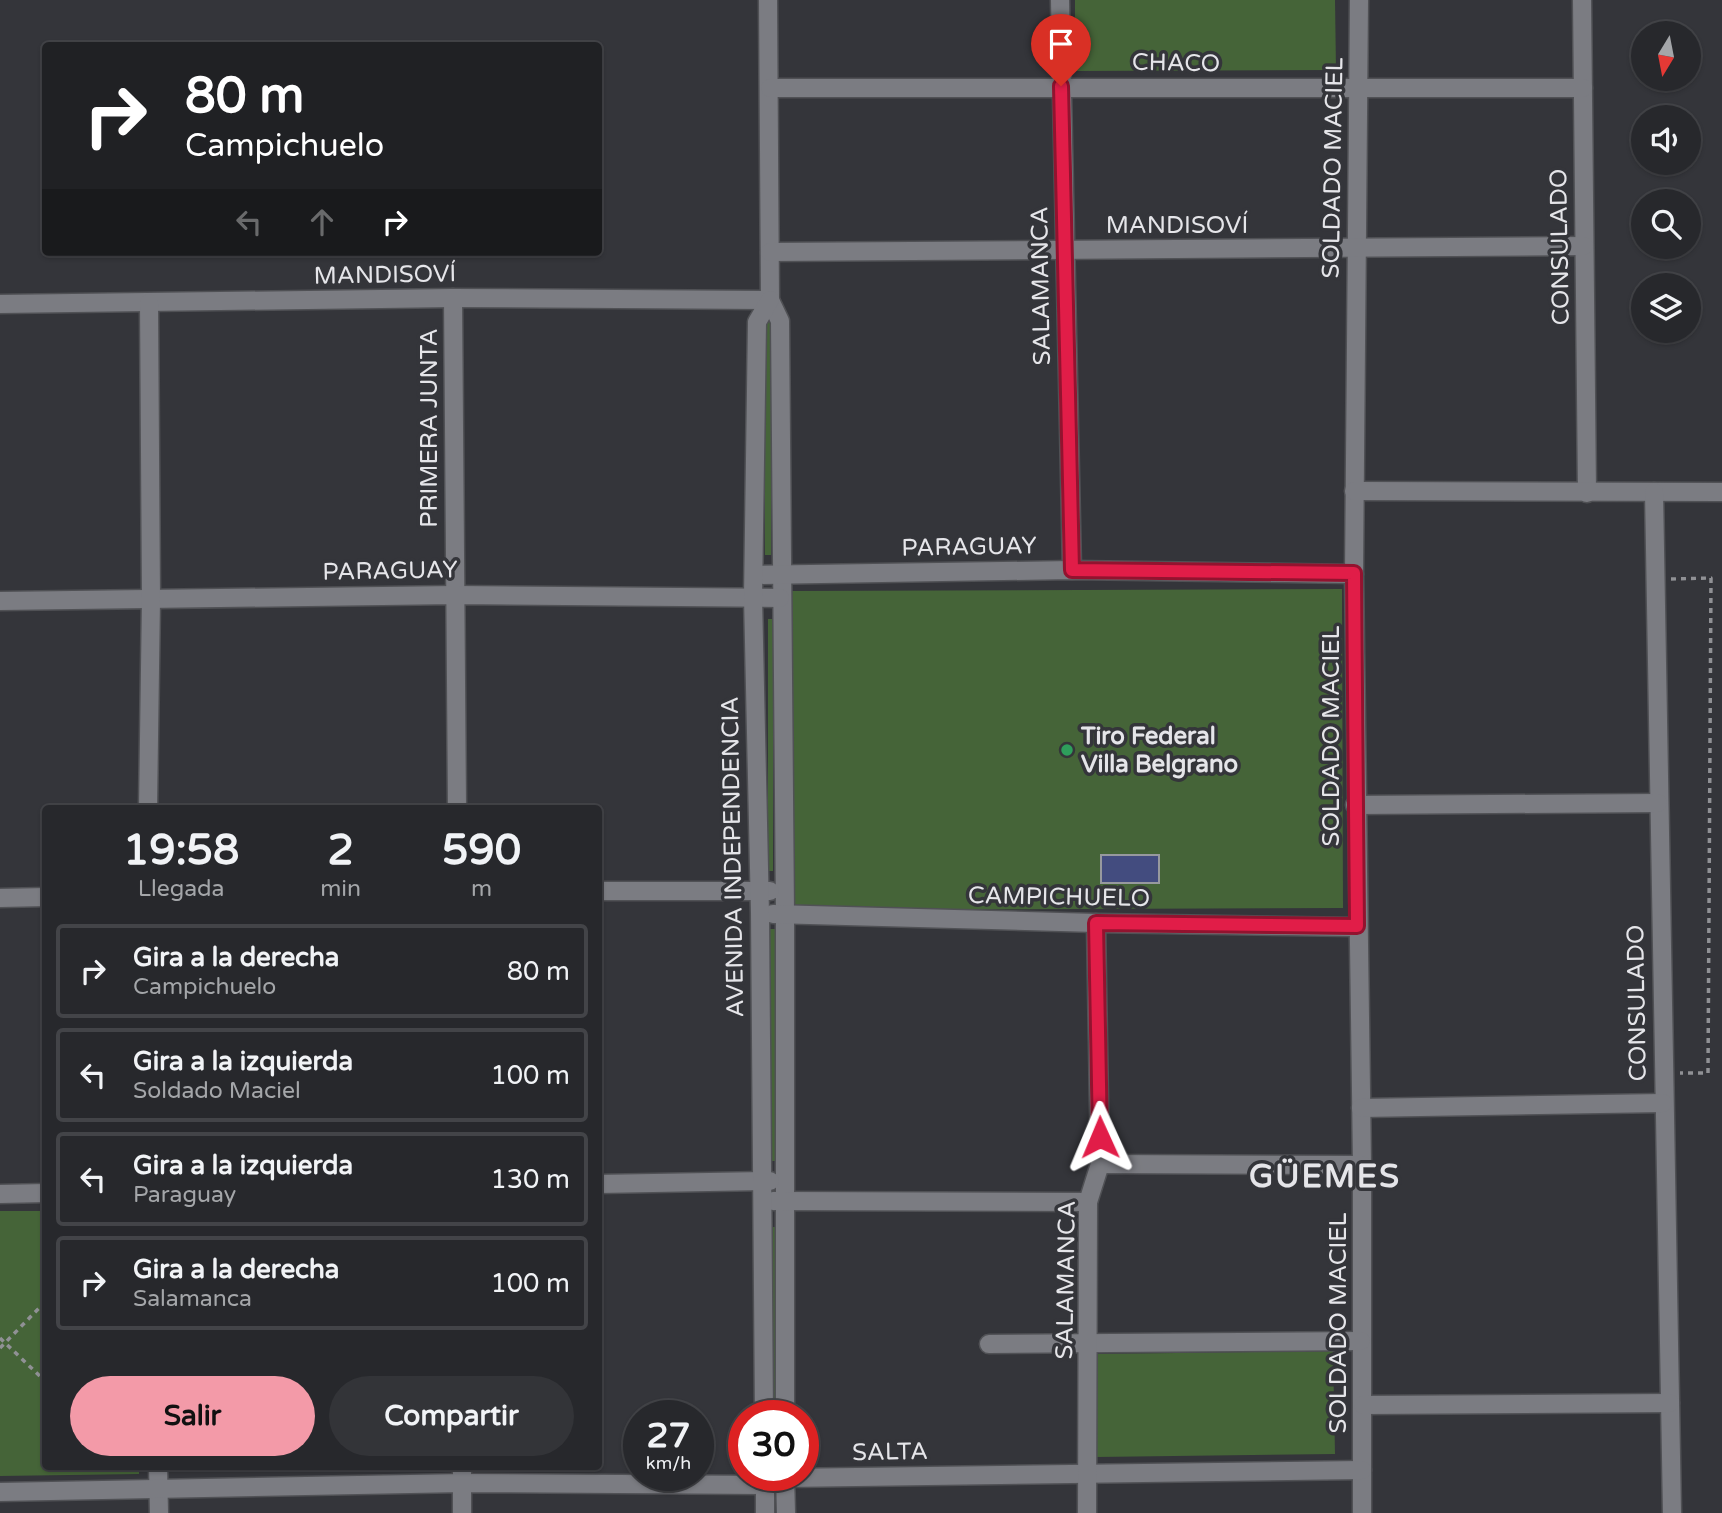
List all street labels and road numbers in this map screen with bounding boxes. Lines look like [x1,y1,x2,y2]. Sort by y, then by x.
street label: CHACO [1132,48,1220,78]
street label: SOLDADO MACIEL [1317,57,1349,279]
street label: CONSULADO [1544,168,1576,326]
street label: SALAMANCA [1025,206,1057,366]
street label: MANDISOVÍ [1106,210,1248,240]
street label: MANDISOVÍ [313,258,457,291]
street label: PRIMERA JUNTA [415,328,444,528]
street label: PARAGUAY [901,531,1037,563]
street label: PARAGUAY [322,555,458,587]
street label: SOLDADO MACIEL [1317,625,1346,846]
street label: AVENIDA INDEPENDENCIA [716,696,750,1018]
street label: CAMPICHUELO [968,881,1150,913]
street label: CONSULADO [1621,924,1653,1082]
street label: SALAMANCA [1050,1200,1082,1360]
street label: SOLDADO MACIEL [1324,1212,1353,1433]
street label: SALTA [852,1437,928,1467]

